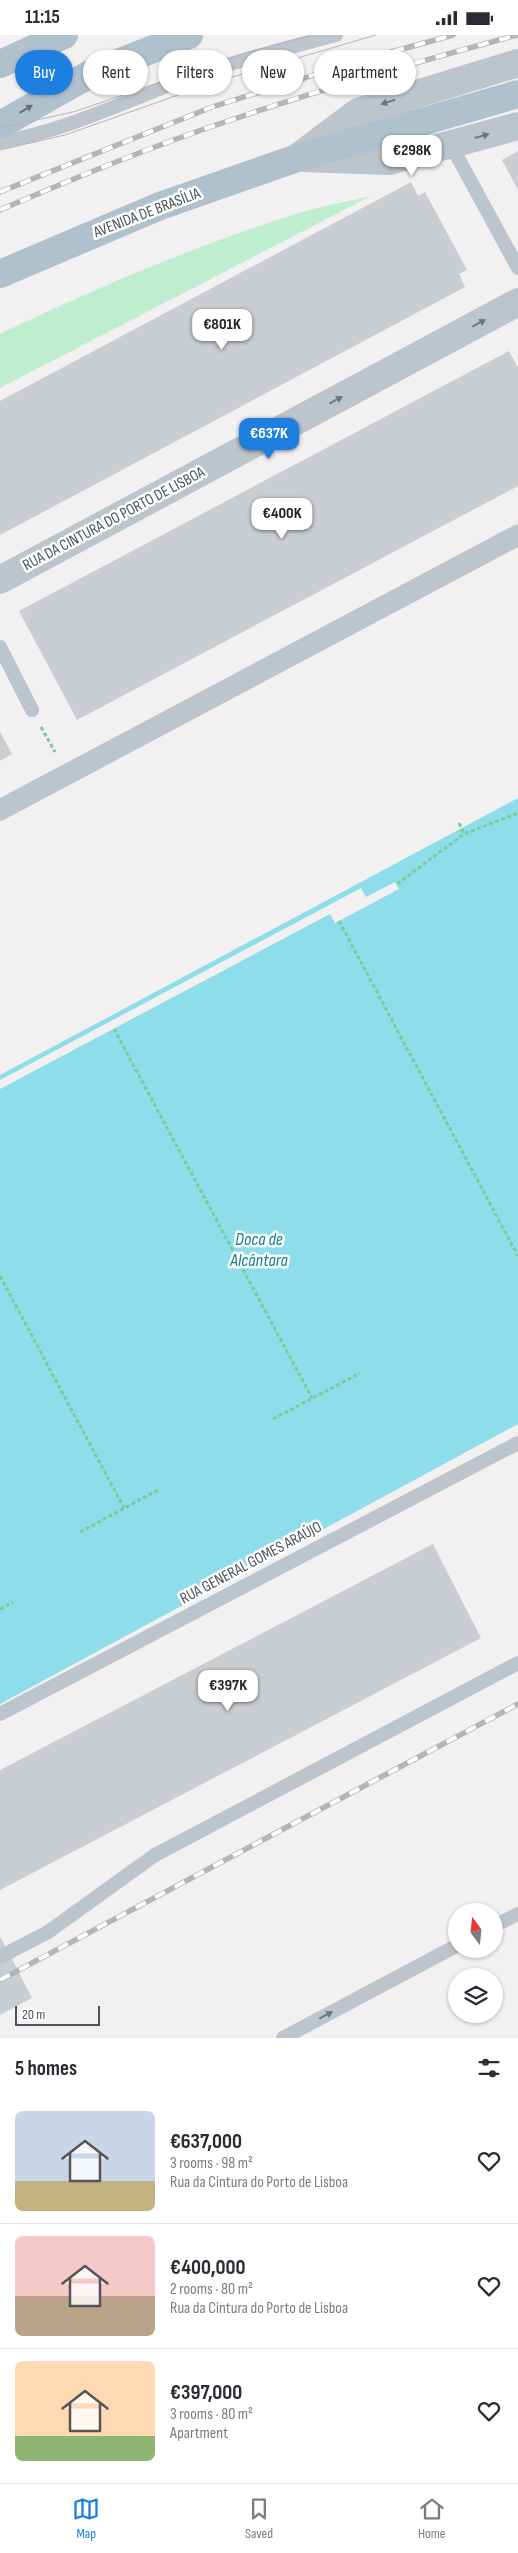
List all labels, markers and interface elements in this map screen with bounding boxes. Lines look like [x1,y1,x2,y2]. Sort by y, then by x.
text: 11:15 [25,6,60,29]
chip: Buy [15,50,73,95]
chip: Rent [83,50,148,95]
chip: Filters [158,50,232,95]
chip: New [242,50,304,95]
chip: Apartment [314,50,416,95]
one-way arrow [380,99,395,107]
one-way arrow [20,105,33,114]
one-way arrow [475,132,490,140]
pin: €298K [377,135,447,177]
text: €298K [393,141,431,160]
street label: AVENIDA DE BRASÍLIA [90,184,203,242]
pin: €801K [187,309,257,351]
text: €801K [203,315,241,334]
one-way arrow [472,319,487,327]
one-way arrow [329,396,343,404]
pin: €637K [234,417,304,460]
text: €637K [250,424,288,443]
street label: RUA DA CINTURA DO PORTO DE LISBOA [20,463,208,575]
pin: €400K [247,497,317,540]
text: €400K [262,504,302,523]
water label: Doca de Alcântara [229,1229,289,1271]
street label: RUA GENERAL GOMES ARAÚJO [177,1518,325,1608]
pin: €397K [193,1669,263,1712]
text: €397K [209,1676,247,1695]
north arrow [448,1903,502,1957]
map controls [448,1903,503,2023]
button: layers [448,1968,503,2023]
scale bar [15,2003,100,2026]
text: 20 m [22,2006,45,2023]
one-way arrow [319,2011,333,2019]
icon: filters [475,2054,503,2082]
text: 5 homes [15,2056,77,2081]
text: €637,000 [170,2129,242,2154]
icon: home [55,2131,115,2191]
icon: heart [475,2147,503,2175]
text: 3 rooms · 98 m² [170,2154,253,2173]
text: Rua da Cintura do Porto de Lisboa [170,2173,348,2192]
text: €400,000 [170,2255,245,2280]
icon: home [55,2256,115,2316]
icon: heart [475,2272,503,2300]
text: 2 rooms · 80 m² [170,2280,253,2299]
text: Rua da Cintura do Porto de Lisboa [170,2299,348,2318]
text: €397,000 [170,2380,242,2405]
icon: home [55,2381,115,2441]
icon: heart [475,2397,503,2425]
text: 3 rooms · 80 m² [170,2405,253,2424]
text: Apartment [170,2424,228,2443]
tab: Map [72,2495,100,2542]
tab: Saved [245,2495,273,2542]
tab: Home [418,2495,446,2542]

